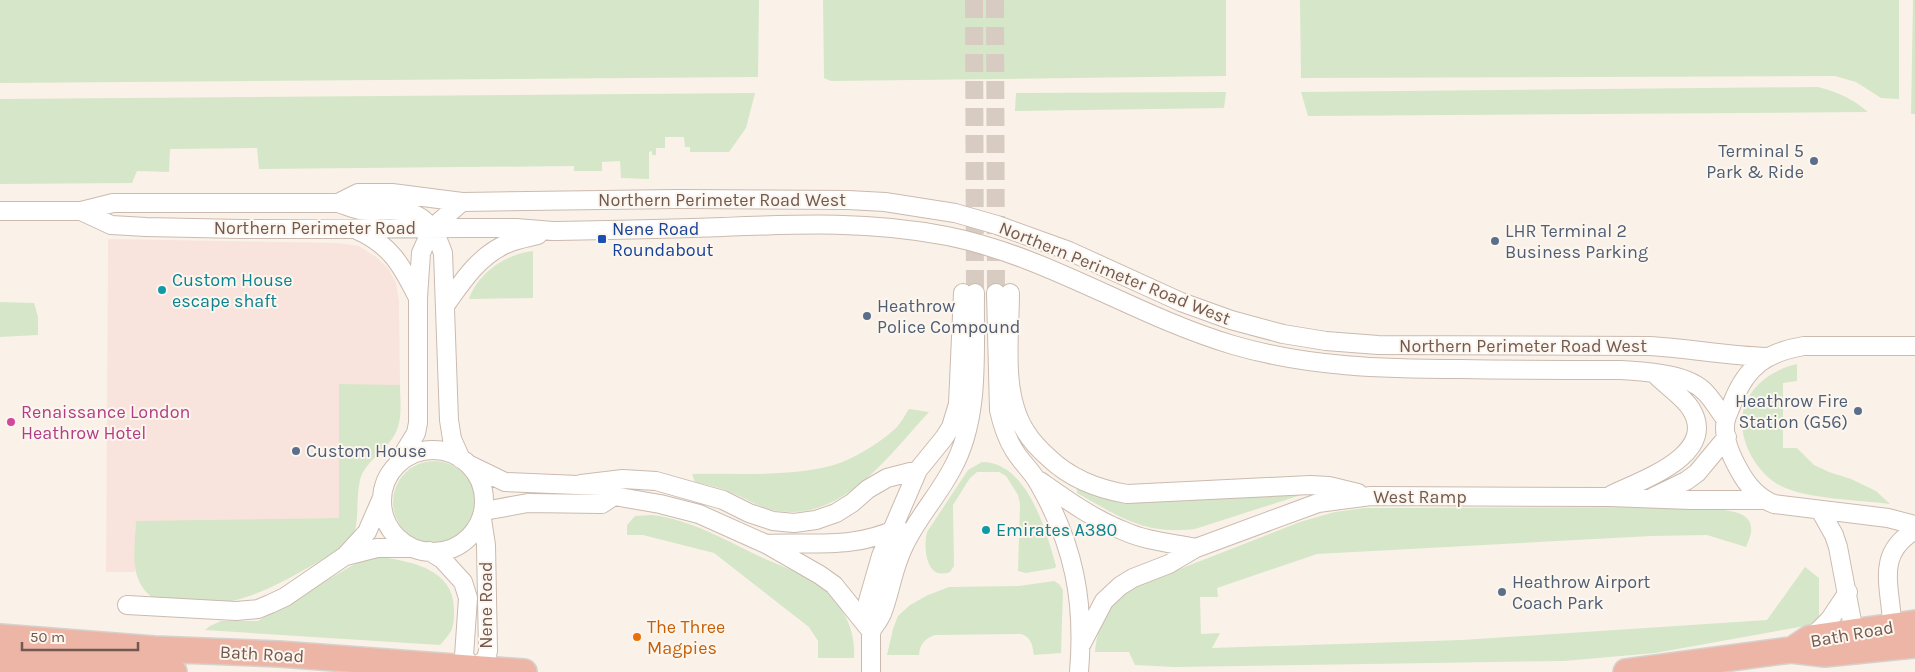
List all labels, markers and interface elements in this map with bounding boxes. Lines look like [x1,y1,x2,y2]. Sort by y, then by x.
place label: Terminal 5 Park & Ride [1706,140,1804,183]
marker: Terminal 5 Park & Ride [1808,155,1820,167]
street label: Northern Perimeter Road West [598,189,846,211]
street label: Northern Perimeter Road West [996,216,1234,330]
street label: Northern Perimeter Road [214,217,416,239]
place label: Nene Road Roundabout [612,218,714,261]
place label: LHR Terminal 2 Business Parking [1505,220,1648,263]
marker: Nene Road Roundabout [596,233,608,245]
marker: LHR Terminal 2 Business Parking [1489,235,1501,247]
place label: Custom House escape shaft [172,269,293,312]
marker: Custom House escape shaft [156,284,168,296]
place label: Heathrow Police Compound [877,295,1021,338]
marker: Heathrow Police Compound [861,310,873,322]
street label: Northern Perimeter Road West [1399,335,1647,357]
place label: Heathrow Fire Station (G56) [1735,390,1848,433]
place label: Renaissance London Heathrow Hotel [21,401,190,444]
marker: Heathrow Fire Station (G56) [1852,405,1864,417]
marker: Renaissance London Heathrow Hotel [5,416,17,428]
place label: Custom House [306,440,427,462]
marker: Custom House [290,445,302,457]
street label: West Ramp [1373,486,1467,508]
place label: Emirates A380 [996,519,1117,541]
marker: Emirates A380 [980,524,992,536]
street label: Nene Road [475,561,497,649]
place label: Heathrow Airport Coach Park [1512,571,1651,614]
marker: Heathrow Airport Coach Park [1496,586,1508,598]
place label: The Three Magpies [647,616,725,659]
street label: Bath Road [1809,616,1895,652]
scale bar [22,620,139,652]
text: 50 m [30,628,65,646]
marker: The Three Magpies [631,631,643,643]
street label: Bath Road [219,641,305,667]

